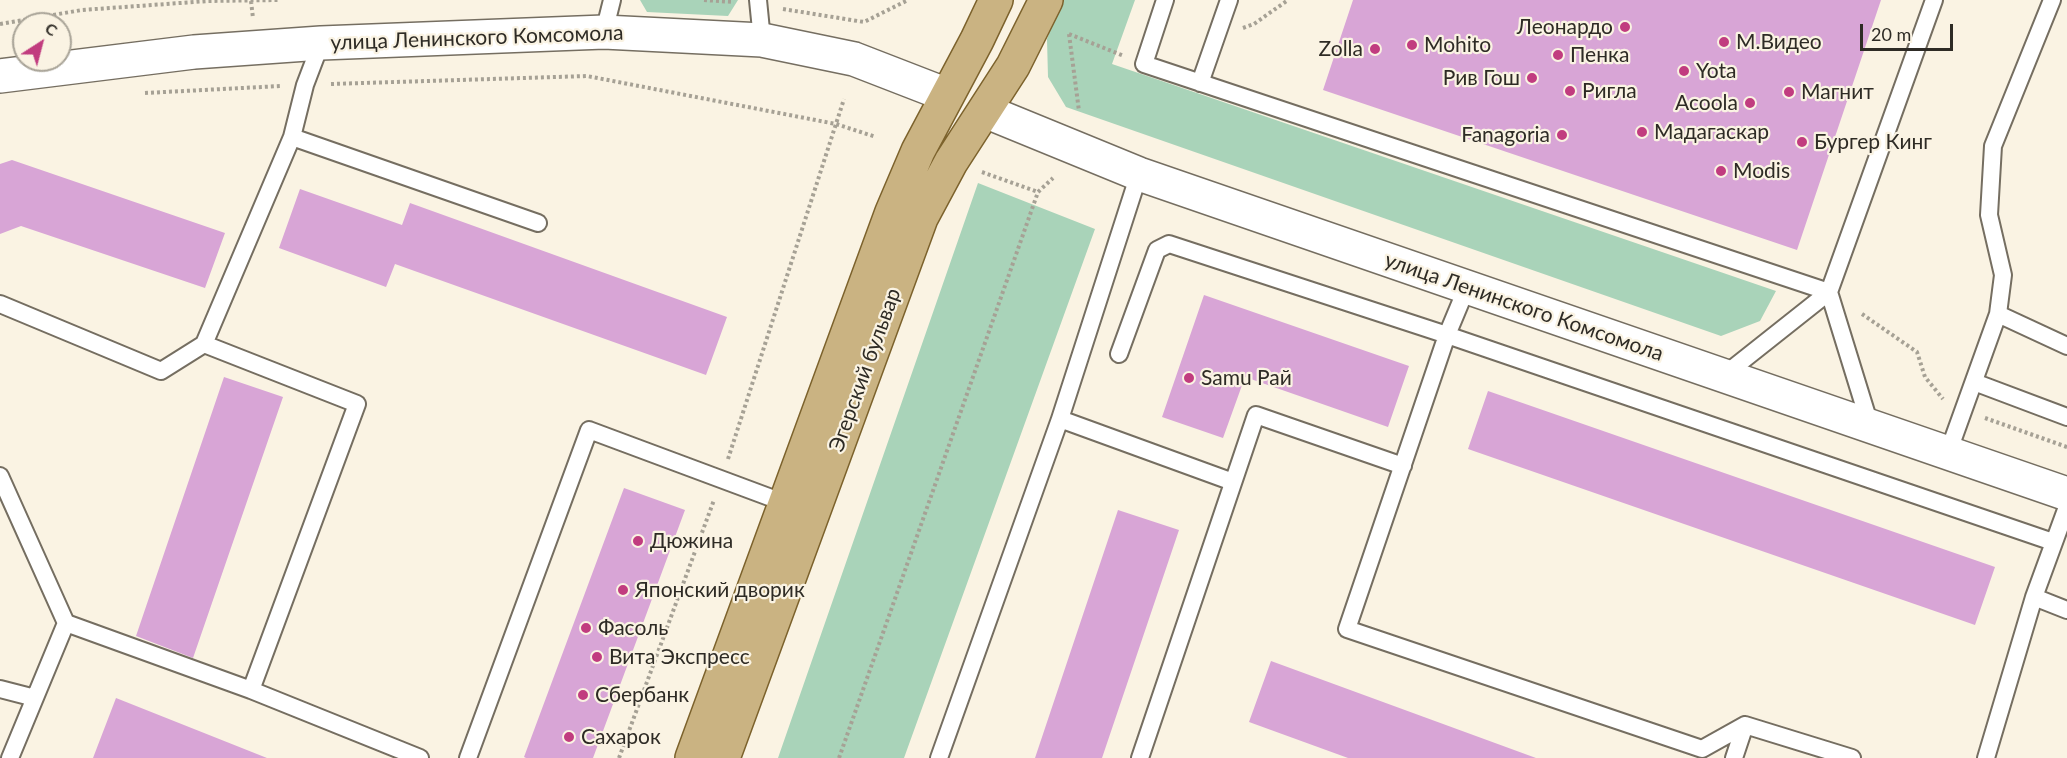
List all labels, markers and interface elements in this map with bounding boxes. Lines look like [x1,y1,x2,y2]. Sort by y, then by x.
north arrow [12,12,72,72]
scale bar [1863,12,1956,50]
place label: Леонардо [1517,14,1613,40]
text: С [42,18,62,39]
street label: улица Ленинского Комсомола [330,20,624,56]
marker: Леонардо [1618,20,1632,34]
text: 20 m [1871,23,1911,45]
place label: М.Видео [1736,29,1822,55]
place label: Mohito [1424,32,1491,58]
marker: М.Видео [1717,35,1731,49]
place label: Zolla [1319,36,1363,62]
marker: Mohito [1405,38,1419,52]
marker: Zolla [1368,42,1382,56]
place label: Пенка [1570,42,1629,68]
marker: Пенка [1551,48,1565,62]
place label: Yota [1696,58,1736,84]
marker: Yota [1677,64,1691,78]
place label: Рив Гош [1443,65,1520,91]
marker: Рив Гош [1525,71,1539,85]
place label: Ригла [1582,78,1637,104]
place label: Магнит [1801,79,1874,105]
marker: Ригла [1563,84,1577,98]
marker: Магнит [1782,85,1796,99]
place label: Acoola [1675,90,1738,116]
marker: Acoola [1743,96,1757,110]
place label: Мадагаскар [1654,119,1769,145]
place label: Fanagoria [1461,122,1550,148]
marker: Мадагаскар [1635,125,1649,139]
marker: Fanagoria [1555,128,1569,142]
place label: Бургер Кинг [1814,129,1932,155]
marker: Бургер Кинг [1795,135,1809,149]
place label: Modis [1733,158,1790,184]
marker: Modis [1714,164,1728,178]
street label: улица Ленинского Комсомола [1381,247,1667,367]
street label: Эгерский бульвар [824,285,906,455]
place label: Samu Рай [1201,365,1292,391]
marker: Samu Рай [1182,371,1196,385]
place label: Дюжина [650,528,733,554]
marker: Дюжина [631,534,645,548]
place label: Японский дворик [635,577,805,603]
marker: Японский дворик [616,583,630,597]
place label: Фасоль [598,615,668,641]
marker: Фасоль [579,621,593,635]
place label: Вита Экспресс [609,644,750,670]
marker: Вита Экспресс [590,650,604,664]
place label: Сбербанк [595,682,689,708]
marker: Сбербанк [576,688,590,702]
place label: Сахарок [581,724,661,750]
marker: Сахарок [562,730,576,744]

